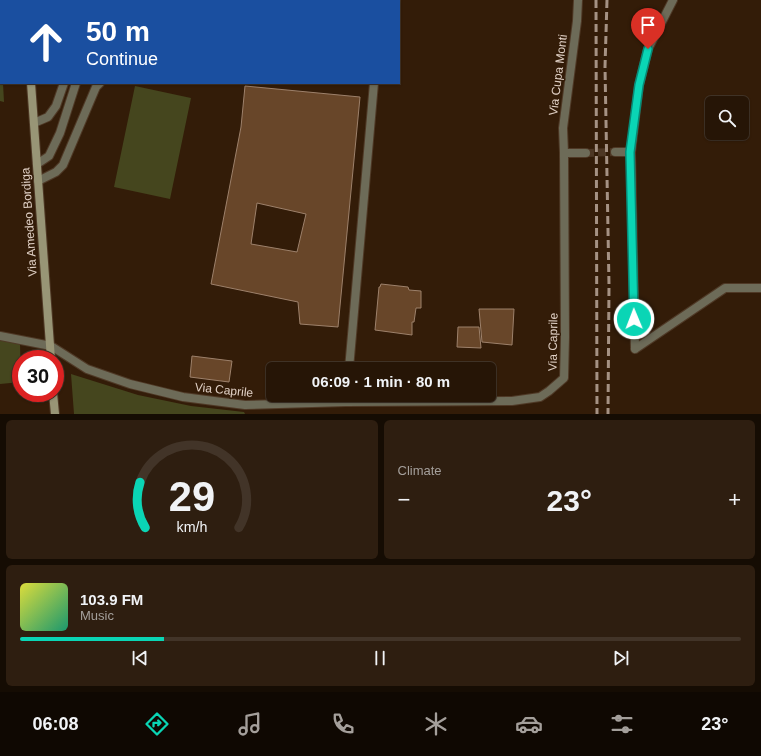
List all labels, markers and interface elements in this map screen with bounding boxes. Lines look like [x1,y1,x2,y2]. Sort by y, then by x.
pin [631,8,665,49]
icon: arrive [637,14,659,36]
icon: ahead [20,16,72,68]
text: 50 m [86,16,150,47]
street label: Via Cupa Monti [546,34,570,116]
text: Continue [86,49,158,69]
map controls [705,96,749,140]
button: search [705,96,749,140]
street label: Via Amedeo Bordiga [18,167,40,277]
position arrow [613,298,655,340]
street label: Via Caprile [545,312,561,371]
speed limit sign: 30 [12,350,64,402]
text: 06:09 · 1 min · 80 m [312,373,450,390]
street label: Via Caprile [194,380,254,400]
text: Climate [398,463,442,478]
text: 29 [169,472,215,519]
text: 23° [547,484,592,517]
text: − [398,487,410,512]
text: + [728,487,741,512]
text: km/h [176,518,207,534]
text: 103.9 FM [80,591,143,608]
text: Music [80,608,114,623]
icon: previous [129,647,151,669]
icon: pause [369,647,391,669]
icon: next [610,647,632,669]
icon: directions [143,710,171,738]
icon: music [236,710,264,738]
icon: phone [329,710,357,738]
icon: climate [422,710,450,738]
icon: car [515,710,543,738]
icon: filters [608,710,636,738]
text: 06:08 [32,714,79,734]
text: 23° [701,714,728,734]

